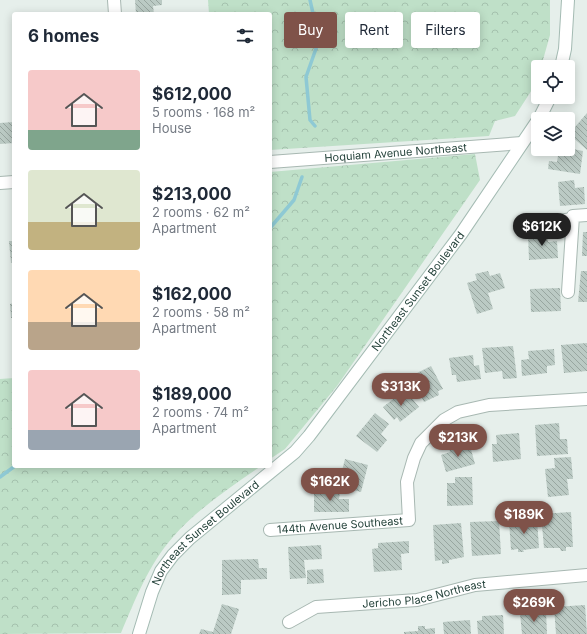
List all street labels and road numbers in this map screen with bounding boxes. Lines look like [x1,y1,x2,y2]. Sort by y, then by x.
street label: Hoquiam Avenue Northeast [324,140,468,165]
street label: Northeast Sunset Boulevard [368,229,467,354]
street label: Northeast Sunset Boulevard [149,477,262,587]
street label: 144th Avenue Southeast [276,513,404,536]
street label: Jericho Place Northeast [362,577,487,611]

